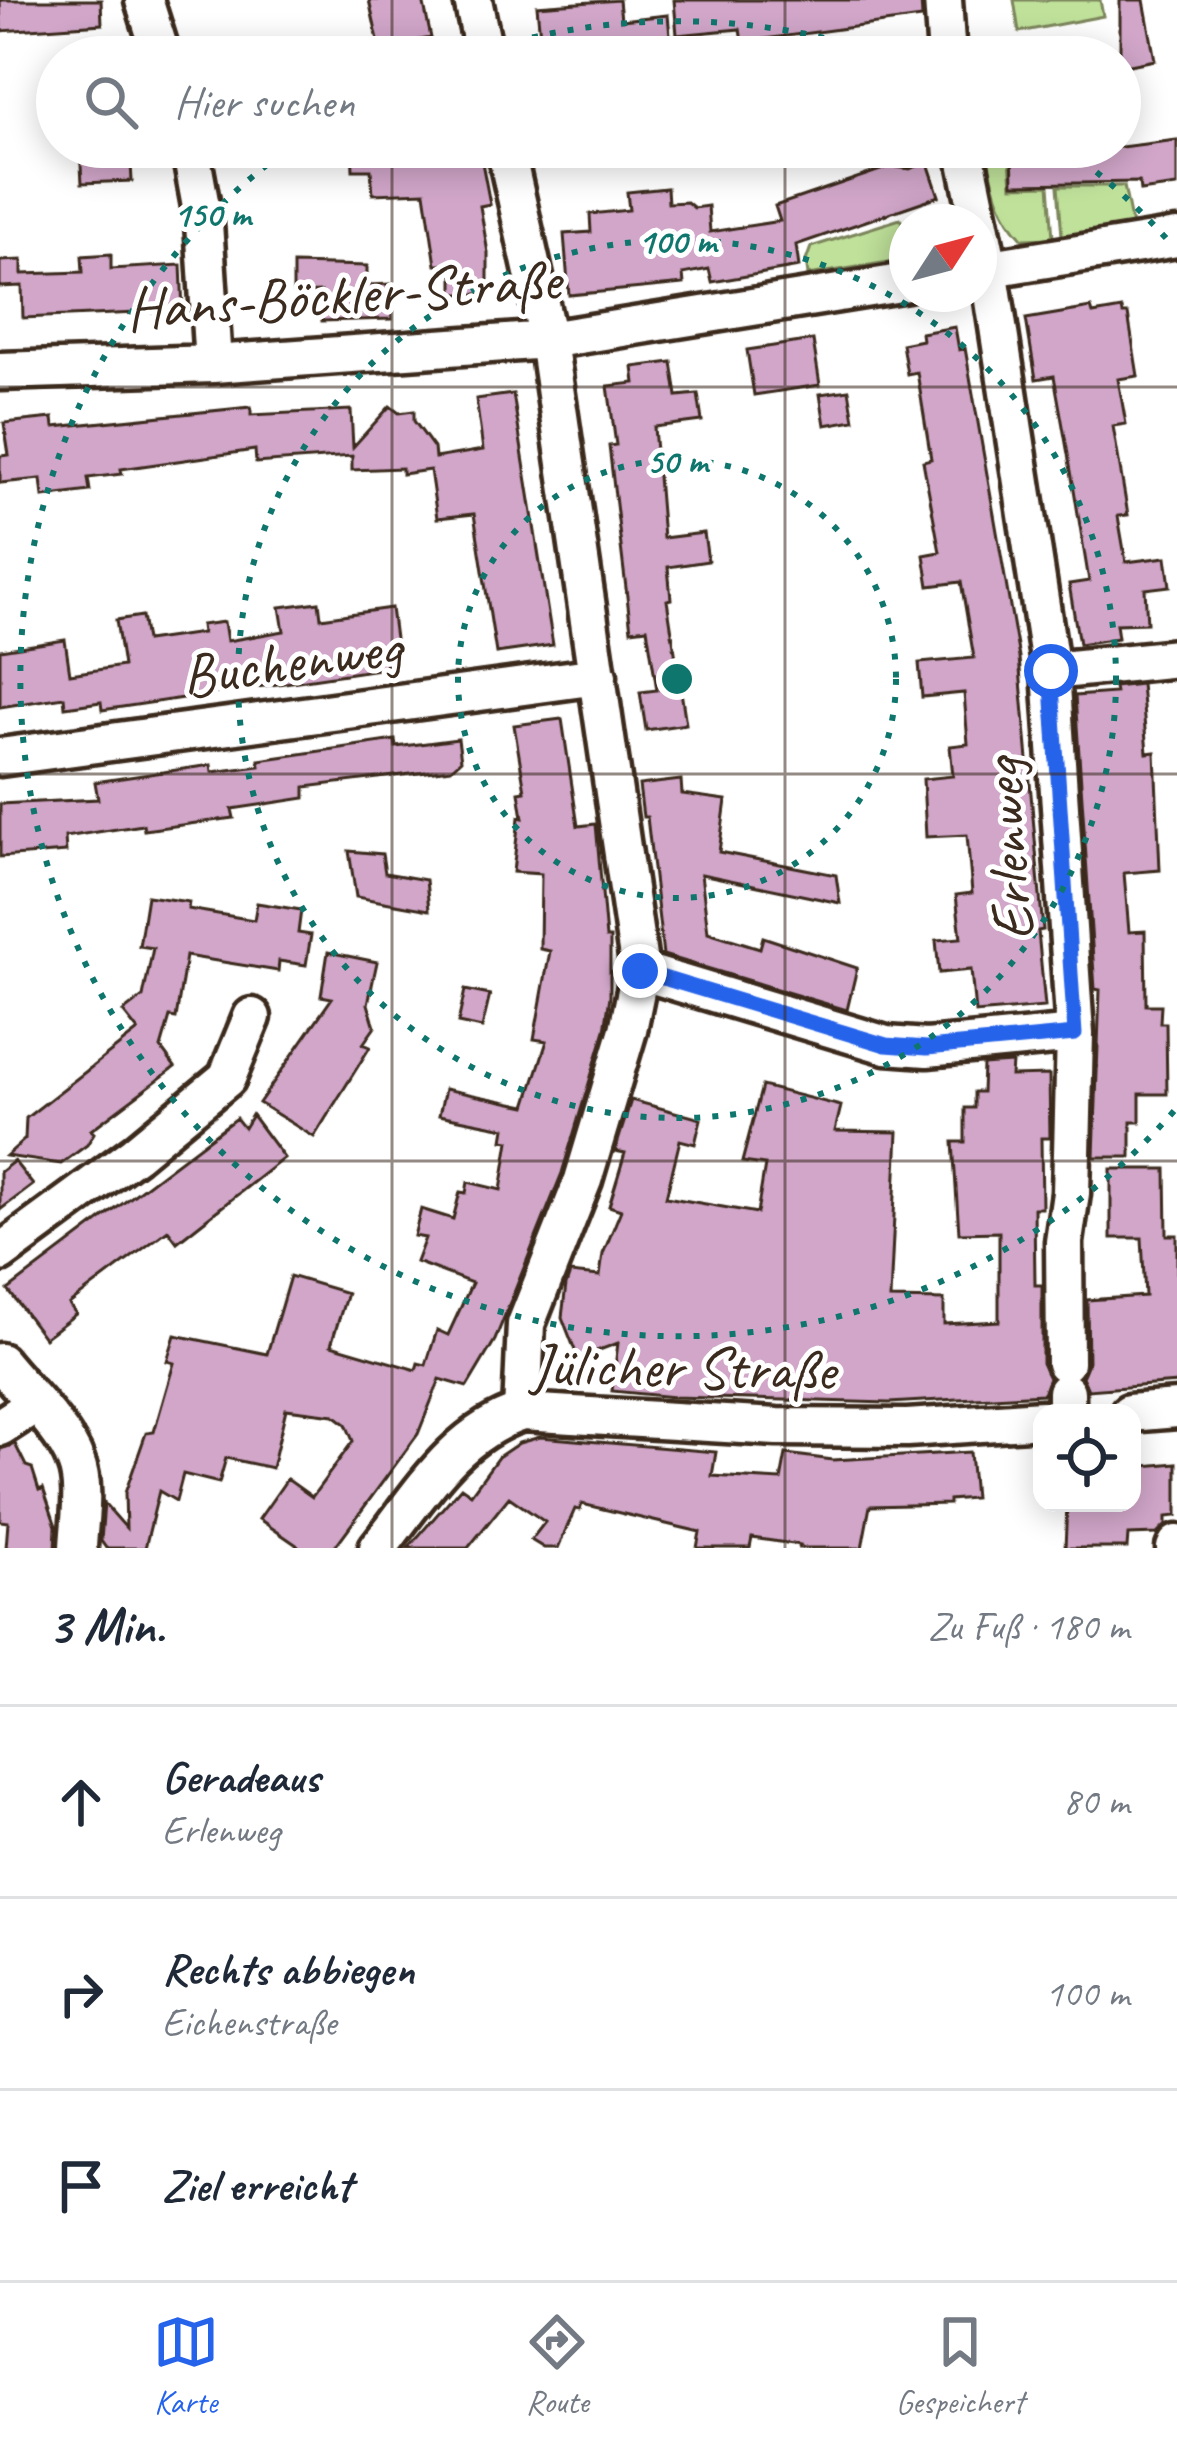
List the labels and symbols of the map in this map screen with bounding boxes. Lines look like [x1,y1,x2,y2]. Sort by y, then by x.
text: 150 m [173,191,254,237]
north arrow [889,204,997,312]
text: 100 m [638,218,719,264]
street label: Hans-Böckler-Straße [124,241,567,347]
text: 50 m [646,438,711,484]
street label: Buchenweg [177,607,410,714]
route start [1024,644,1078,698]
centre of rings [656,658,698,700]
street label: Erlenweg [962,752,1051,943]
route end [613,944,667,998]
street label: Jülicher Straße [527,1326,840,1408]

